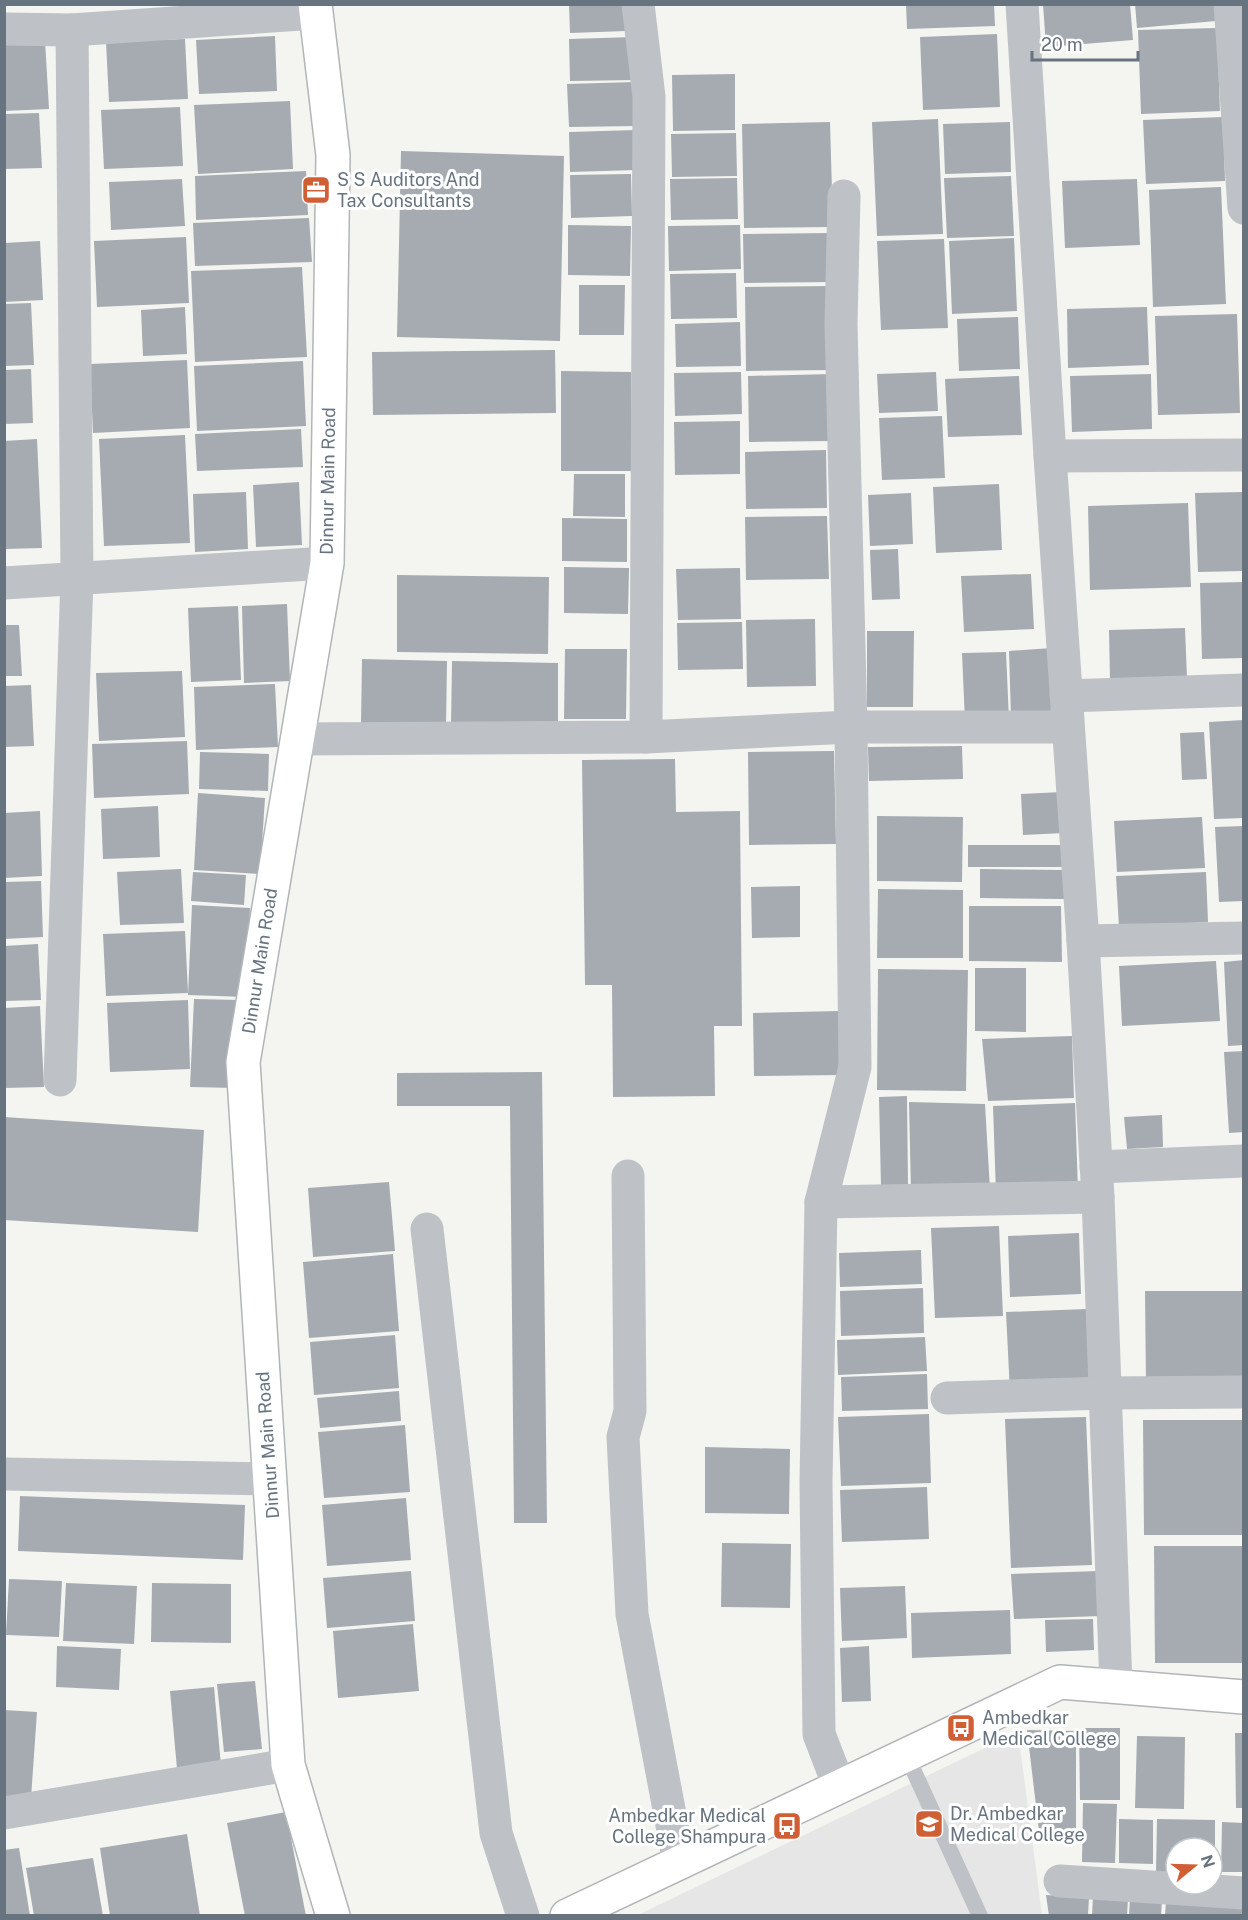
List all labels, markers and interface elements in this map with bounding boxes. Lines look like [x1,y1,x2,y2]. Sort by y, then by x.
scale bar [1032,24,1138,62]
text: 20 m [1041,34,1083,55]
place label: S S Auditors And Tax Consultants [337,169,480,211]
office icon: S S Auditors And Tax Consultants [300,174,332,206]
street label: Dinnur Main Road [316,407,339,555]
street label: Dinnur Main Road [238,886,281,1035]
street label: Dinnur Main Road [252,1371,283,1519]
place label: Ambedkar Medical College [982,1707,1117,1749]
bus stop icon: Ambedkar Medical College [945,1712,977,1744]
place label: Dr. Ambedkar Medical College [950,1803,1085,1845]
place label: Ambedkar Medical College Shampura [608,1805,766,1847]
school or university icon: Dr. Ambedkar Medical College [913,1808,945,1840]
bus stop icon: Ambedkar Medical College Shampura [771,1810,803,1842]
north arrow [1164,1836,1224,1896]
text: N [1197,1852,1219,1870]

